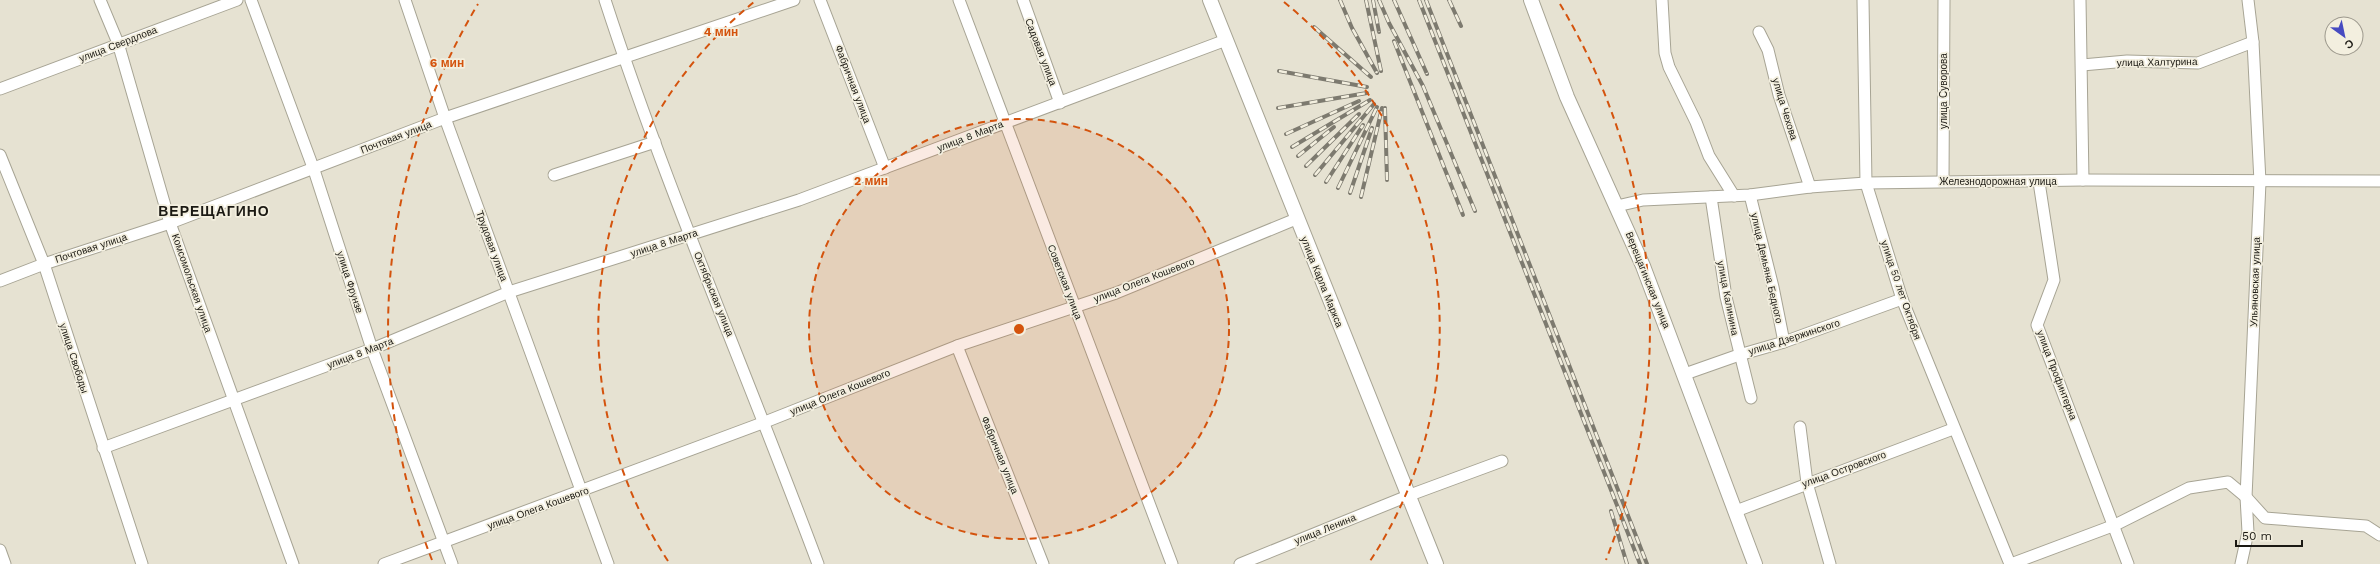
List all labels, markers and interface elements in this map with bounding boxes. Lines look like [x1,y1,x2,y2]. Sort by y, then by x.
north arrow [2324,16,2364,56]
street label: Садовая улица [1023,17,1059,88]
street label: улица Свердлова [78,24,159,64]
text: 4 мин [704,25,738,39]
text: С [2342,36,2356,52]
street label: Фабричная улица [833,43,873,125]
street label: улица Суворова [1938,53,1949,129]
text: 6 мин [430,56,464,70]
street label: улица Халтурина [2117,56,2198,68]
street label: улица Чехова [1770,77,1800,142]
street label: Почтовая улица [359,118,433,156]
street label: улица 8 Марта [935,118,1005,154]
text: 2 мин [854,174,888,188]
street label: Железнодорожная улица [1939,176,2057,187]
district label: ВЕРЕЩАГИНО [158,203,270,219]
street label: Трудовая улица [474,209,510,283]
street label: улица Демьяна Бедного [1749,212,1785,325]
street label: улица 8 Марта [629,227,699,259]
street label: Верещагинская улица [1624,230,1673,330]
street label: Почтовая улица [54,231,129,265]
street label: Комсомольская улица [170,232,214,334]
street label: улица Карла Маркса [1299,235,1345,329]
street label: Ульяновская улица [2248,236,2262,327]
street label: улица 50 лет Октября [1879,239,1923,341]
street label: Советская улица [1046,243,1084,321]
street label: улица Фрунзе [335,250,365,315]
street label: Октябрьская улица [692,250,736,338]
street label: улица Олега Кошевого [1092,256,1196,304]
street label: улица Калинина [1715,260,1741,337]
street label: улица Дзержинского [1747,317,1841,357]
street label: улица Свободы [57,322,91,394]
centre of rings [1012,322,1026,336]
street label: улица Профинтерна [2035,329,2079,422]
street label: улица 8 Марта [325,335,395,371]
street label: улица Олега Кошевого [788,367,892,417]
street label: Фабричная улица [979,415,1021,496]
street label: улица Островского [1800,449,1888,489]
street label: улица Олега Кошевого [486,484,591,531]
street label: улица Ленина [1293,512,1358,546]
scale bar [2236,522,2302,548]
text: 50 m [2242,529,2272,543]

